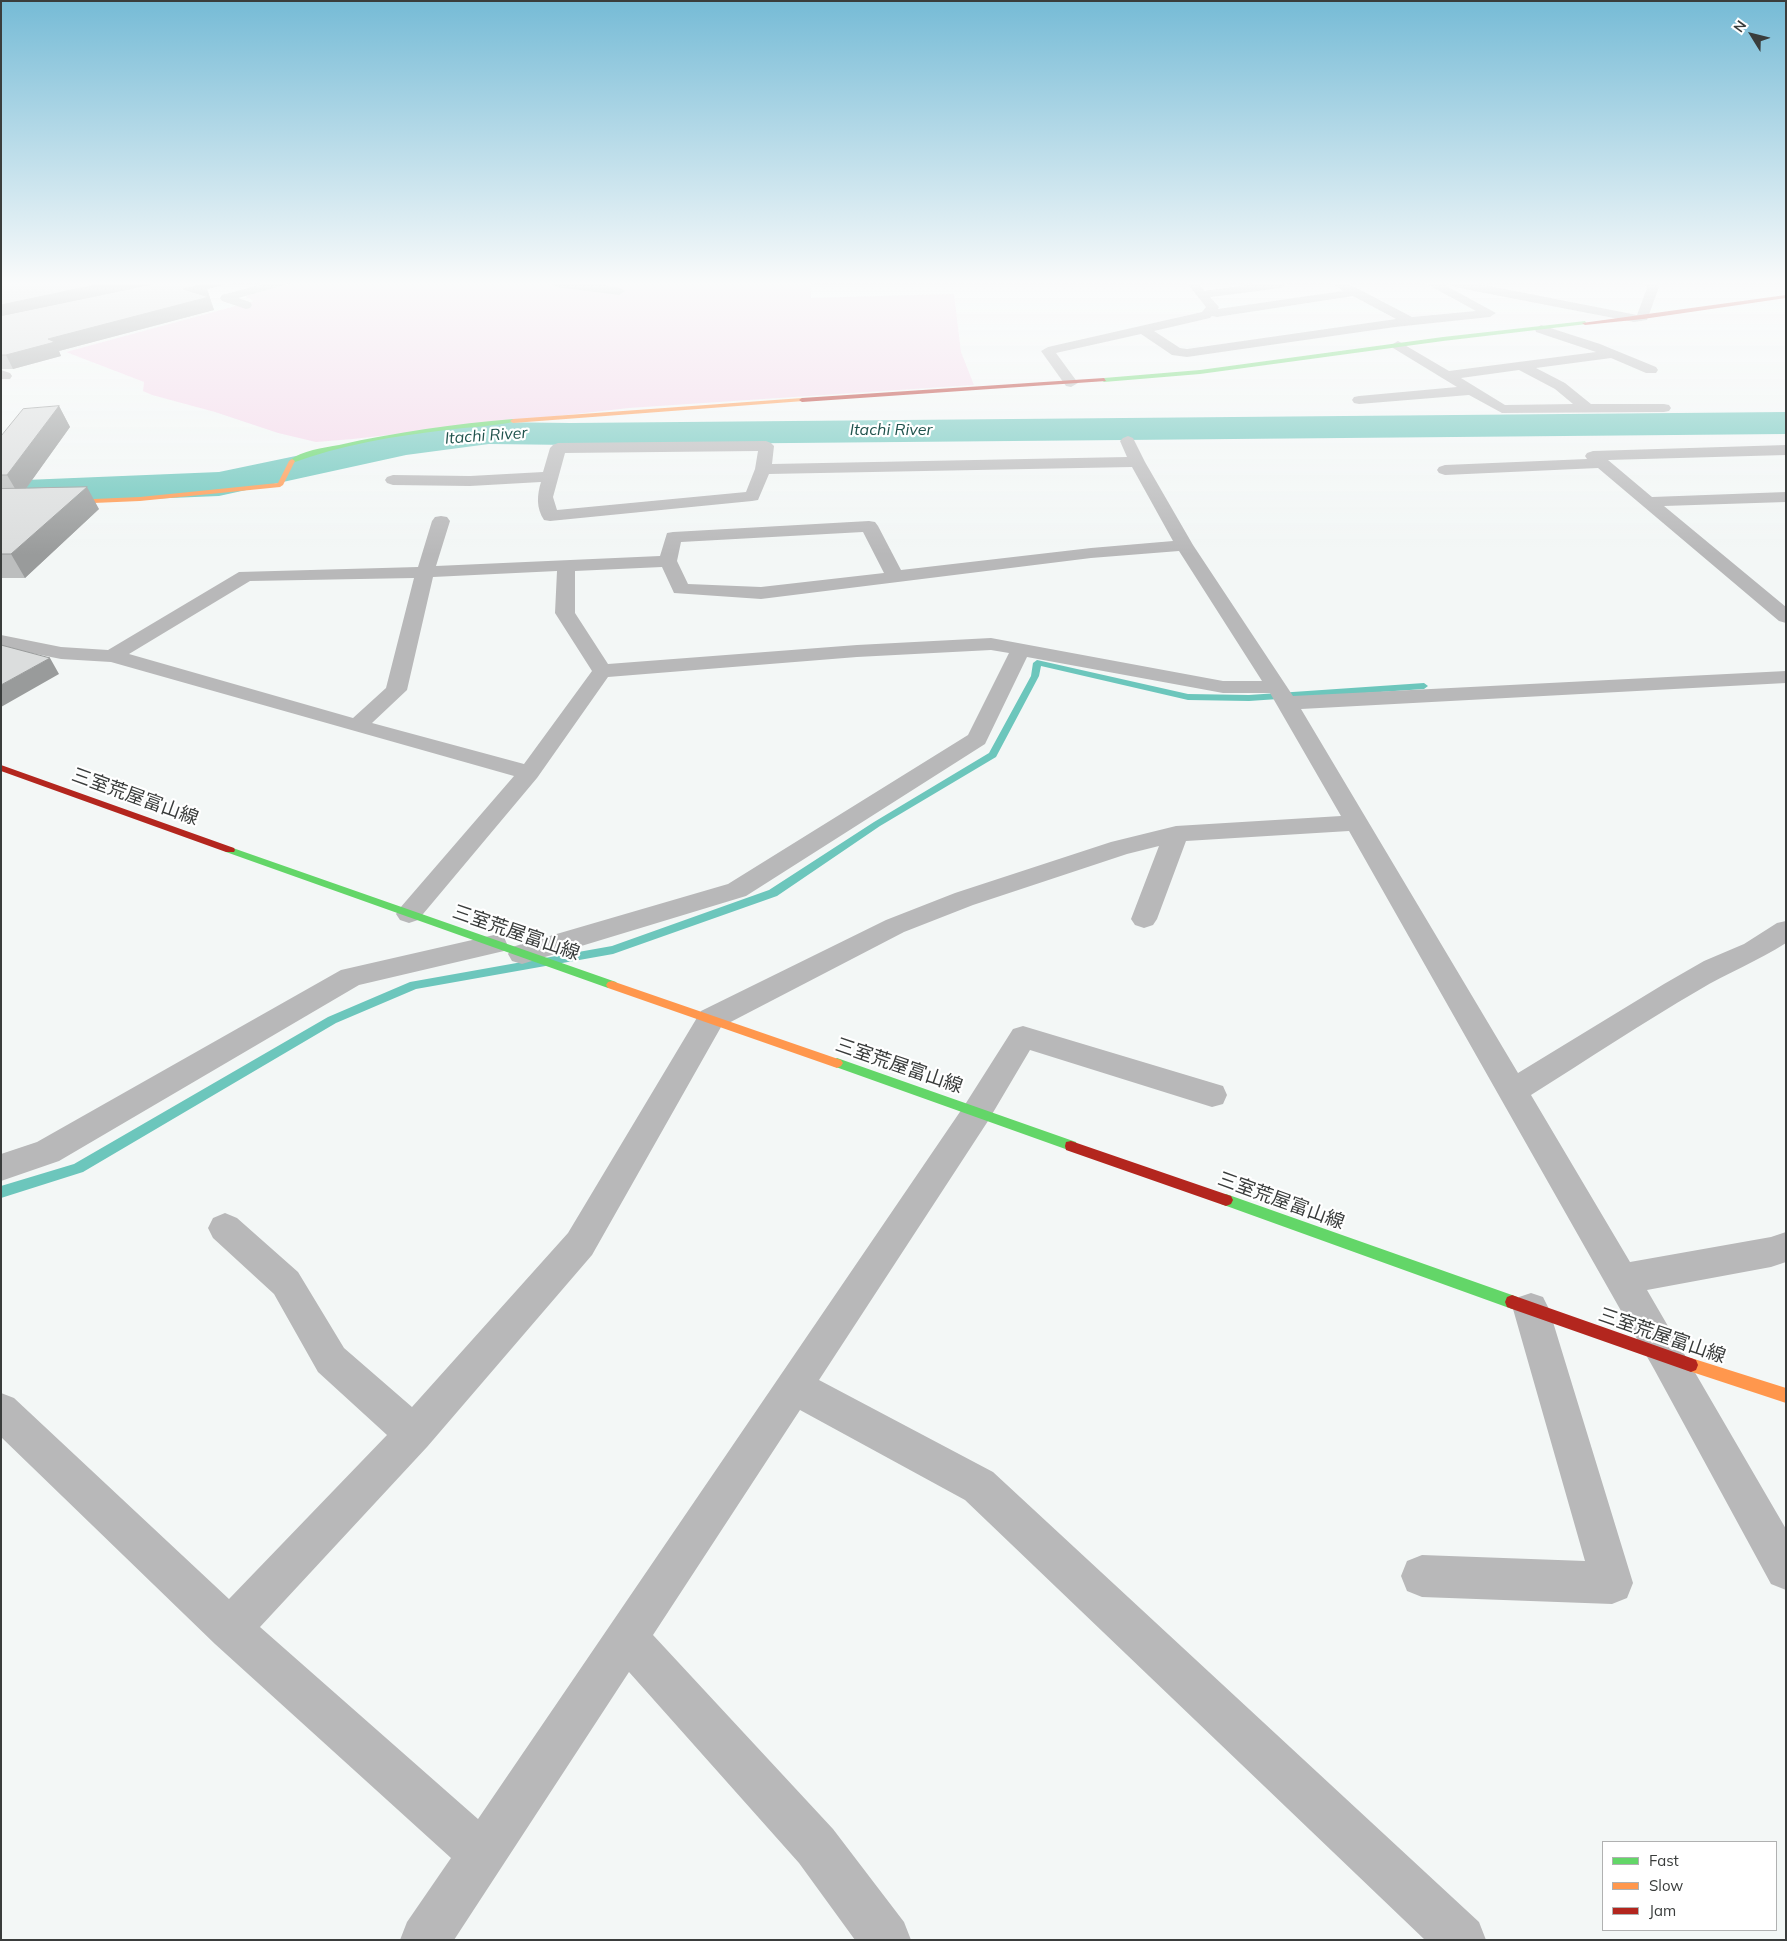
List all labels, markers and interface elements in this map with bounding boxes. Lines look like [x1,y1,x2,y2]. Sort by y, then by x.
north arrow [1727,10,1777,60]
text: N [1729,17,1750,36]
water label: Itachi River [850,420,932,440]
water label: Itachi River [444,424,528,448]
street label: 三室荒屋富山線 [69,764,201,830]
street label: 三室荒屋富山線 [449,901,583,965]
street label: 三室荒屋富山線 [832,1034,966,1098]
street label: 三室荒屋富山線 [1215,1168,1347,1234]
street label: 三室荒屋富山線 [1595,1304,1729,1368]
legend [1602,1841,1777,1931]
text: Fast [1649,1851,1679,1870]
text: Slow [1649,1876,1683,1895]
text: Jam [1649,1901,1676,1920]

